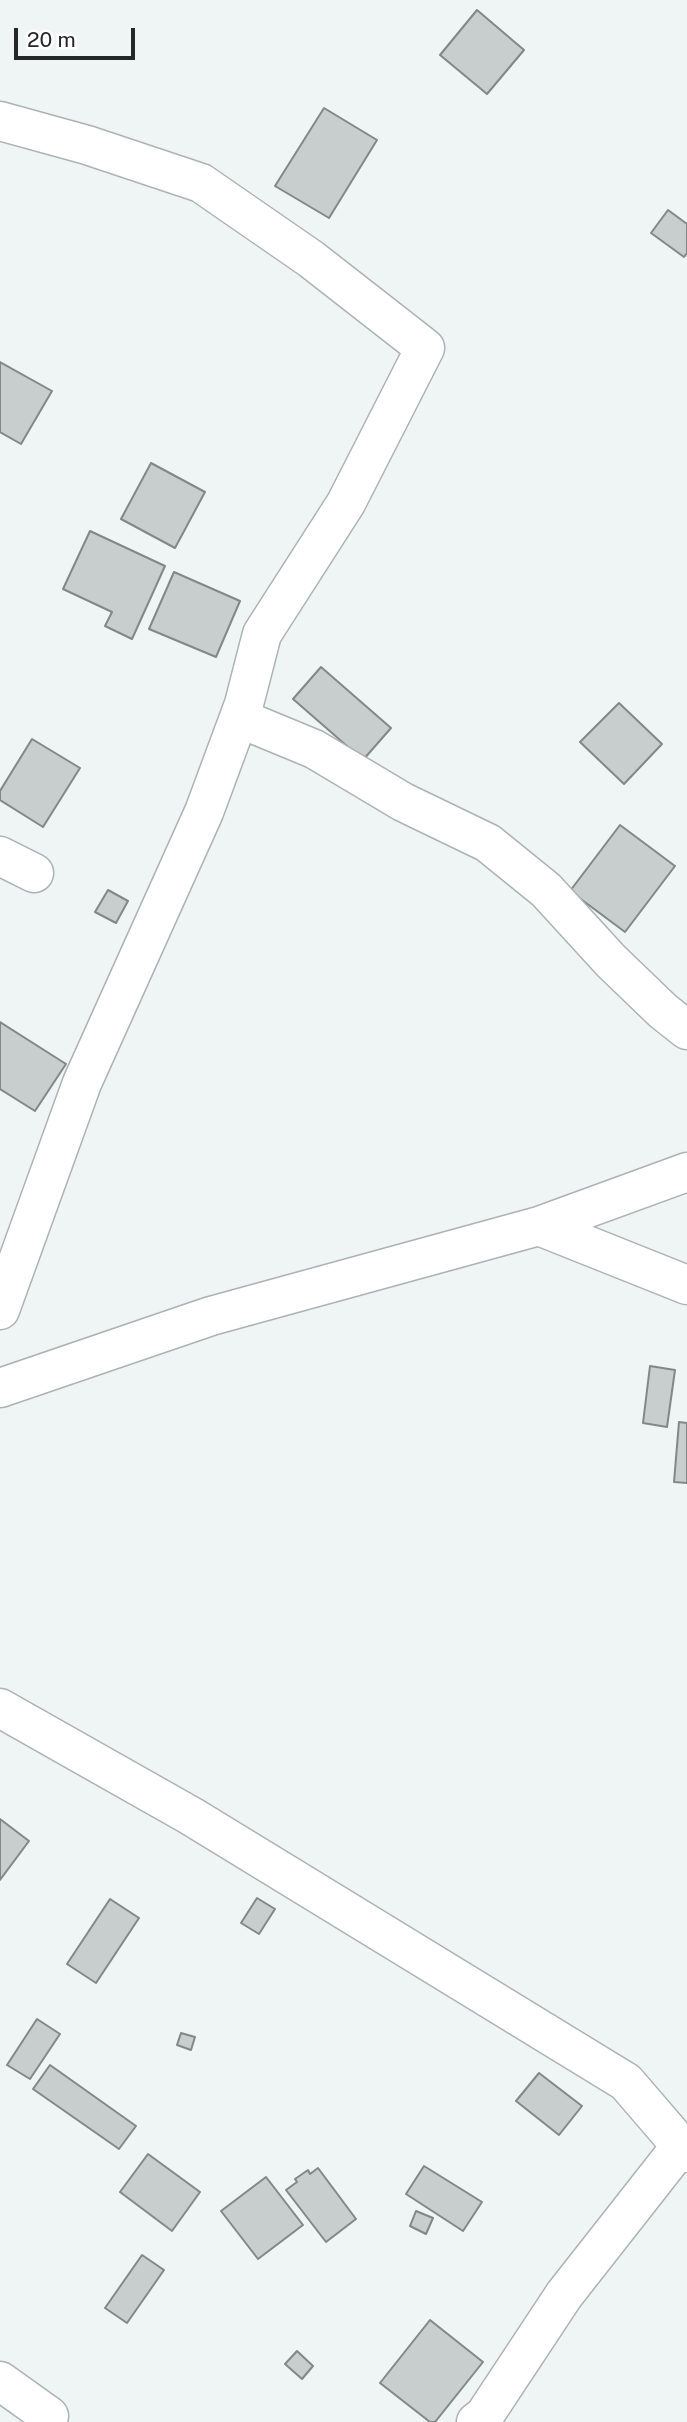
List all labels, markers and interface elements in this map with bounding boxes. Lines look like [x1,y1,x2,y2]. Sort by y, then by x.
scale bar [18,14,138,58]
text: 20 m [27,27,76,52]

